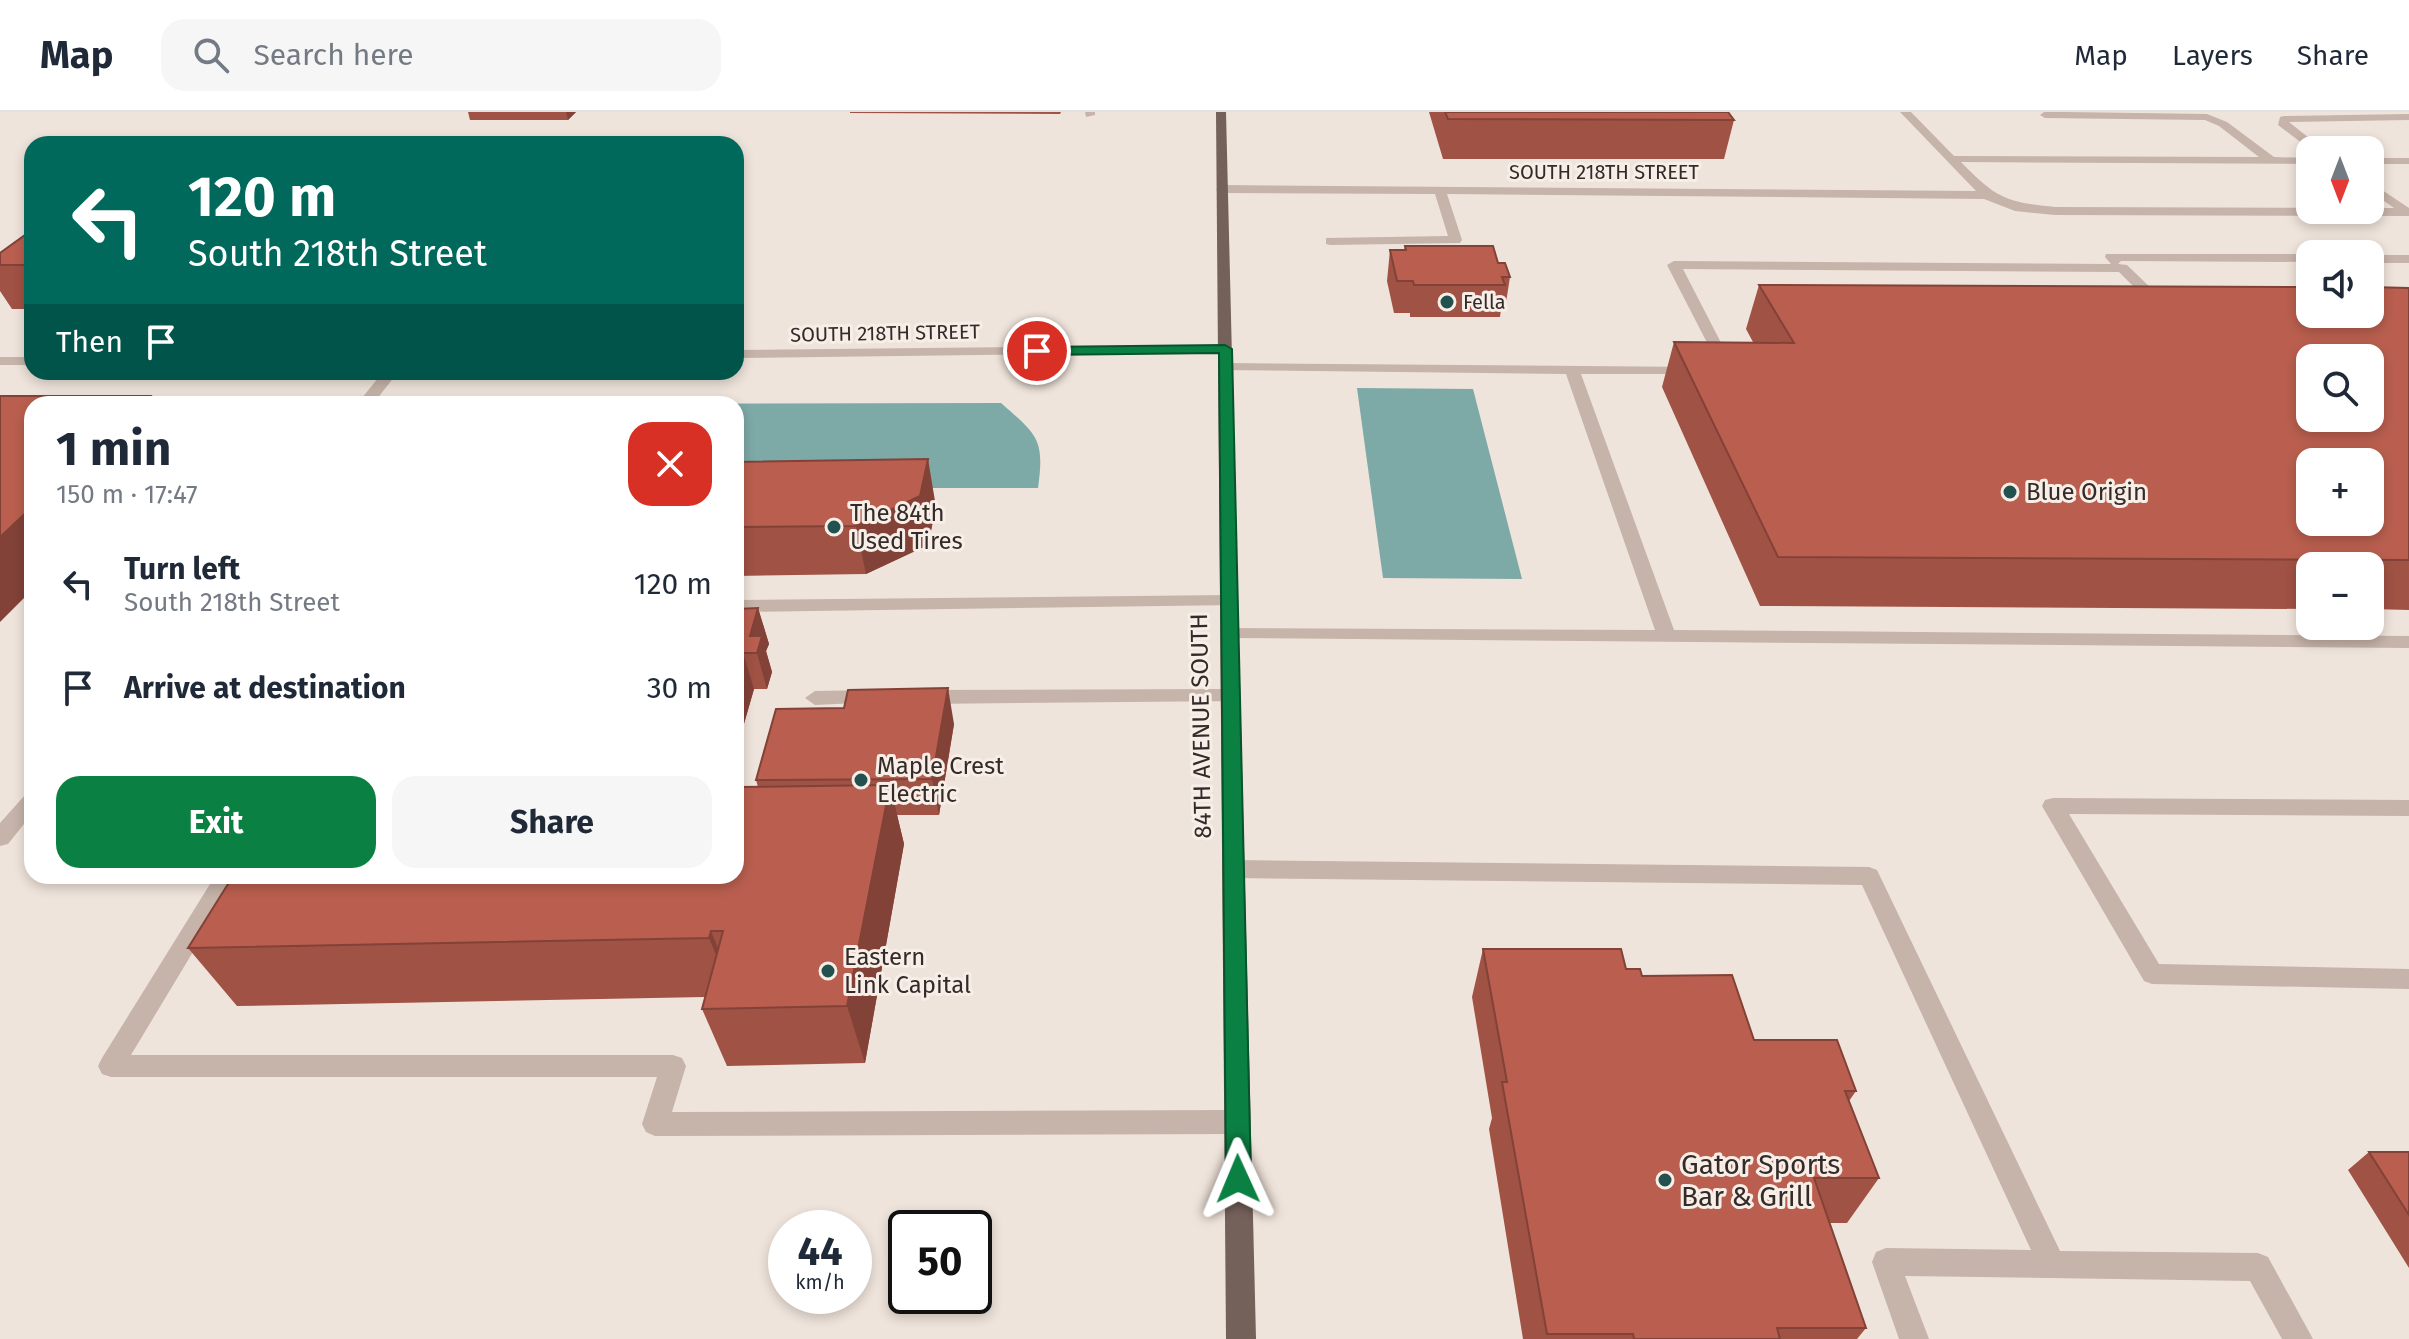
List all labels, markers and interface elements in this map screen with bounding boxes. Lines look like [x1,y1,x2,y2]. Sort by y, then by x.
search box [161,19,721,91]
text: Map [40,32,113,78]
icon: search [189,33,233,77]
text: Search here [253,37,414,73]
text: Map [2074,39,2128,72]
text: Layers [2172,39,2253,72]
text: Share [2297,39,2369,72]
north arrow [2296,136,2384,224]
map controls [2296,136,2384,640]
street label: SOUTH 218TH STREET [1509,160,1700,184]
text: 120 m [188,164,336,231]
icon: left [56,168,160,272]
text: South 218th Street [188,232,487,276]
button: sound [2296,240,2384,328]
place label: Fella [1463,290,1506,314]
marker: Fella [1438,293,1456,311]
pin [1003,317,1071,385]
street label: SOUTH 218TH STREET [790,319,981,347]
icon: arrive [139,320,183,364]
text: Then [56,324,123,360]
icon: arrive [1015,329,1059,373]
button: search [2296,344,2384,432]
text: 1 min [56,420,171,478]
button: close [628,422,712,506]
button: + [2296,448,2384,536]
place label: Blue Origin [2026,478,2147,506]
text: 150 m · 17:47 [56,479,198,510]
marker: Blue Origin [2001,483,2019,501]
place label: The 84th Used Tires [850,499,963,555]
marker: The 84th Used Tires [825,518,843,536]
text: Turn left [124,551,240,587]
button: − [2296,552,2384,640]
icon: left [56,562,100,606]
text: 120 m [634,566,712,602]
text: South 218th Street [124,587,340,618]
street label: 84TH AVENUE SOUTH [1185,613,1217,839]
icon: arrive [56,666,100,710]
text: Arrive at destination [124,670,406,706]
text: 30 m [647,670,712,706]
place label: Maple Crest Electric [877,752,1004,808]
marker: Maple Crest Electric [852,771,870,789]
button: Exit [56,776,376,868]
button: Share [392,776,712,868]
place label: Eastern Link Capital [844,943,971,999]
marker: Eastern Link Capital [819,962,837,980]
position arrow [1196,1137,1280,1221]
place label: Gator Sports Bar & Grill [1681,1148,1840,1213]
marker: Gator Sports Bar & Grill [1656,1171,1674,1189]
speed limit sign: 50 [888,1210,992,1314]
text: 44 [797,1228,843,1276]
text: km/h [795,1270,845,1294]

